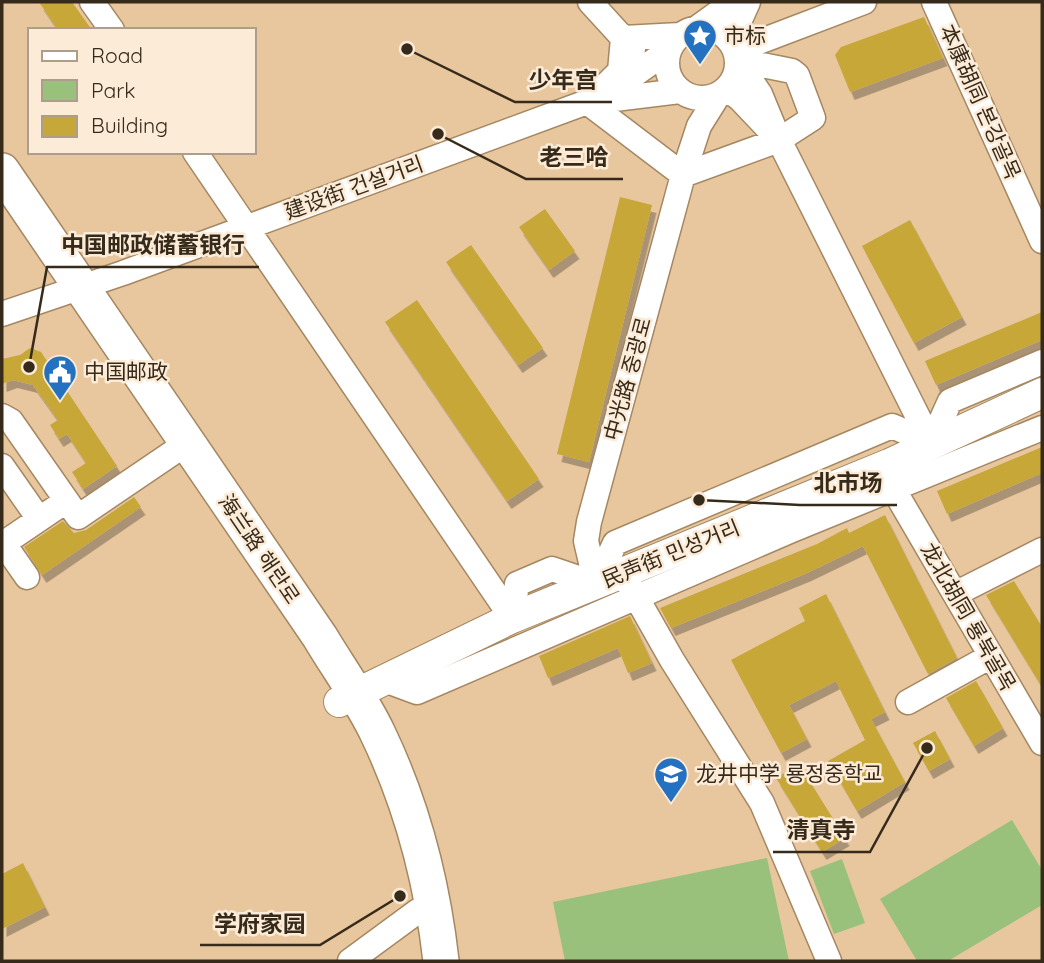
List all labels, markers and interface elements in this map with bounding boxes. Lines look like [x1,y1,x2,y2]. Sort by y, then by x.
place icon: 市标 [681,17,719,66]
street label: 本康胡同 본강골목 [935,20,1027,183]
place label: 市标 [724,22,766,48]
legend [28,28,256,154]
text: Road [91,42,143,68]
callout: 少年宫 [515,58,612,102]
text: 少年宫 [529,65,598,94]
text: Park [91,77,135,103]
text: Building [91,112,168,138]
callout: 老三哈 [526,135,623,179]
text: 老三哈 [540,142,609,171]
street label: 建设街 건설거리 [281,150,427,224]
callout: 中国邮政储蓄银行 [47,223,259,267]
text: 中国邮政储蓄银行 [61,230,245,259]
street label: 中光路 중광로 [598,314,656,443]
public building icon: 中国邮政 [41,353,79,402]
place label: 中国邮政 [84,358,168,384]
callout: 北市场 [800,461,897,505]
text: 北市场 [814,468,883,497]
street label: 海兰路 해란로 [214,489,306,608]
street label: 民声街 민성거리 [598,514,743,592]
street label: 龙北胡同 룡북골목 [916,538,1022,695]
school or university icon: 龙井中学 룡정중학교 [652,755,690,804]
place label: 龙井中学 룡정중학교 [696,760,882,786]
callout: 清真寺 [773,808,870,852]
text: 清真寺 [787,815,856,844]
callout: 学府家园 [200,901,320,945]
text: 学府家园 [214,909,306,938]

